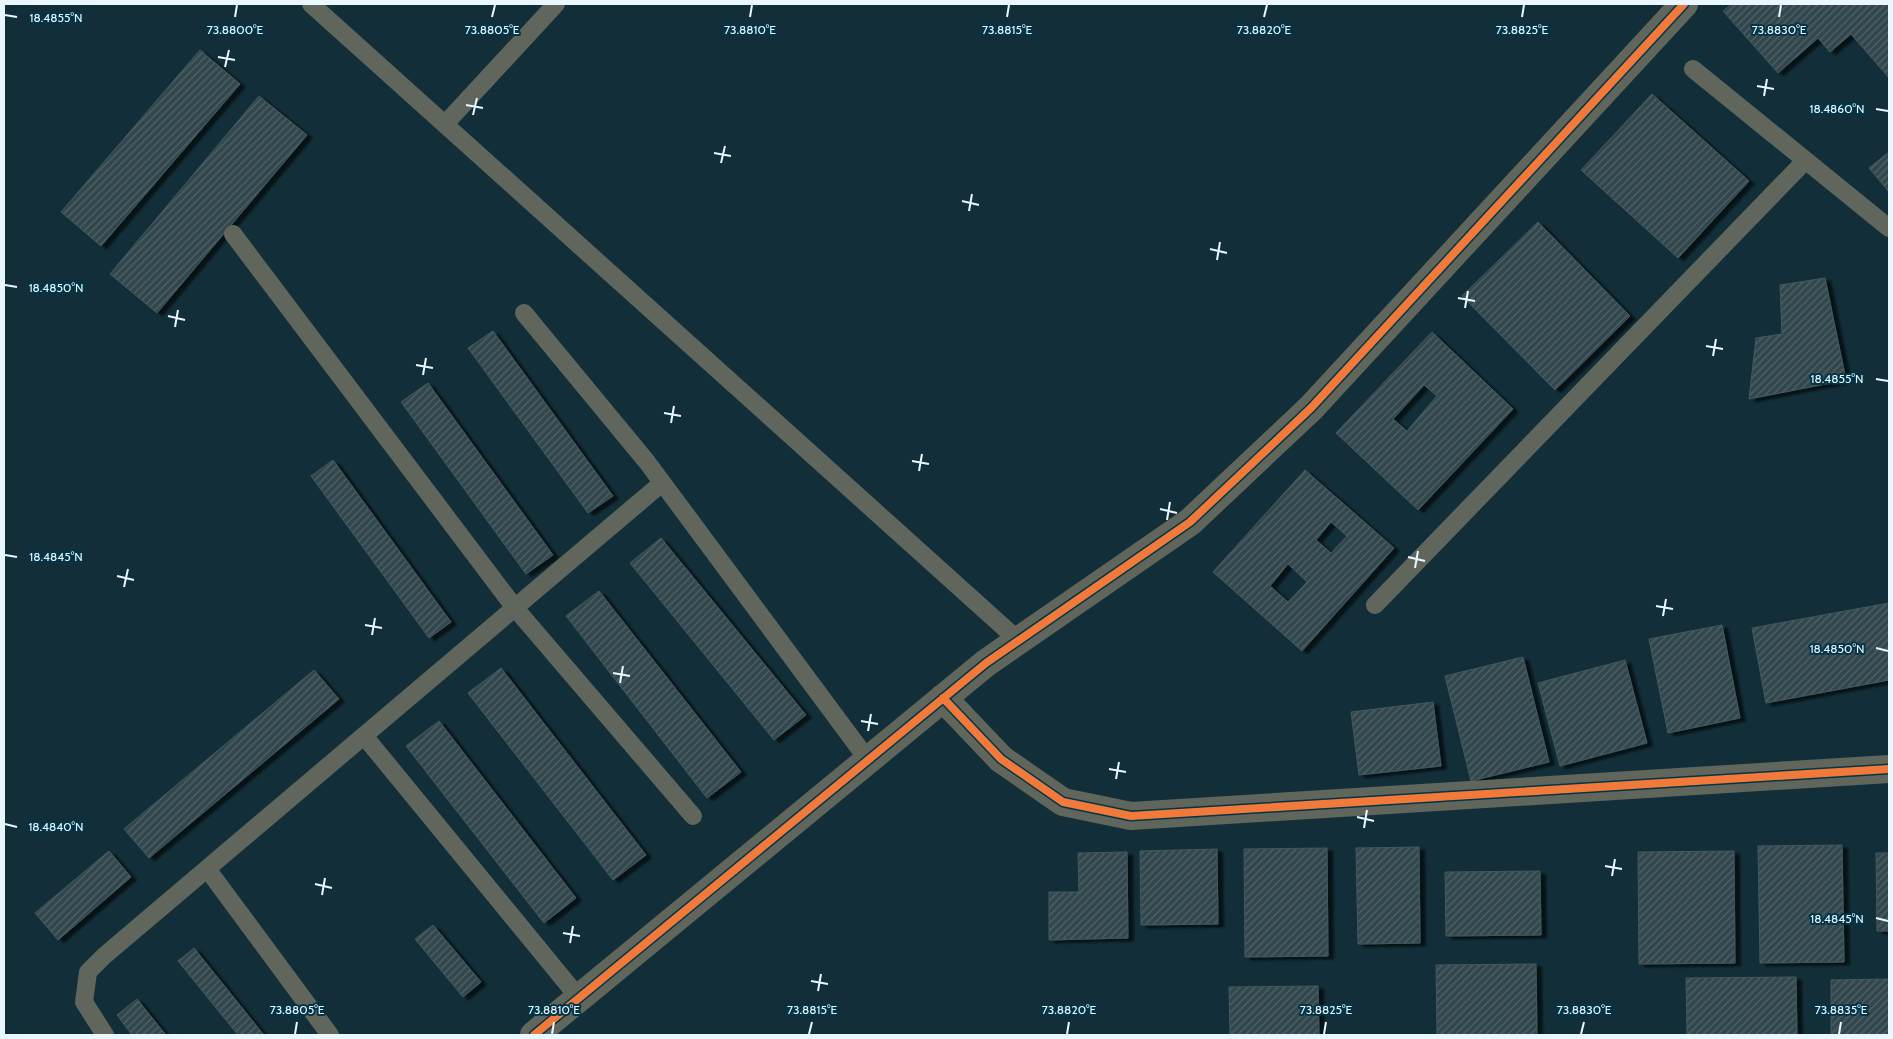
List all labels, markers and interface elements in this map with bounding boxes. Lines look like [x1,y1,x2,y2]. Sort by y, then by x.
text: 18.4855°N [30,10,82,25]
text: 73.8800°E [207,22,264,37]
text: 73.8805°E [465,22,520,37]
text: 73.8810°E [724,22,776,37]
text: 73.8815°E [982,22,1032,37]
text: 73.8820°E [1237,22,1292,37]
text: 73.8825°E [1496,22,1549,37]
text: 73.8830°E [1752,22,1807,37]
text: 18.4860°N [1809,101,1865,116]
text: 18.4850°N [29,280,83,295]
text: 18.4855°N [1811,371,1863,386]
text: 18.4845°N [29,549,83,564]
text: 18.4850°N [1810,641,1864,656]
text: 18.4840°N [28,819,84,834]
text: 18.4845°N [1810,911,1864,926]
text: 73.8805°E [270,1002,325,1017]
text: 73.8810°E [528,1002,580,1017]
text: 73.8815°E [787,1002,837,1017]
text: 73.8820°E [1042,1002,1097,1017]
text: 73.8825°E [1300,1002,1353,1017]
text: 73.8830°E [1557,1002,1612,1017]
text: 73.8835°E [1815,1002,1868,1017]

